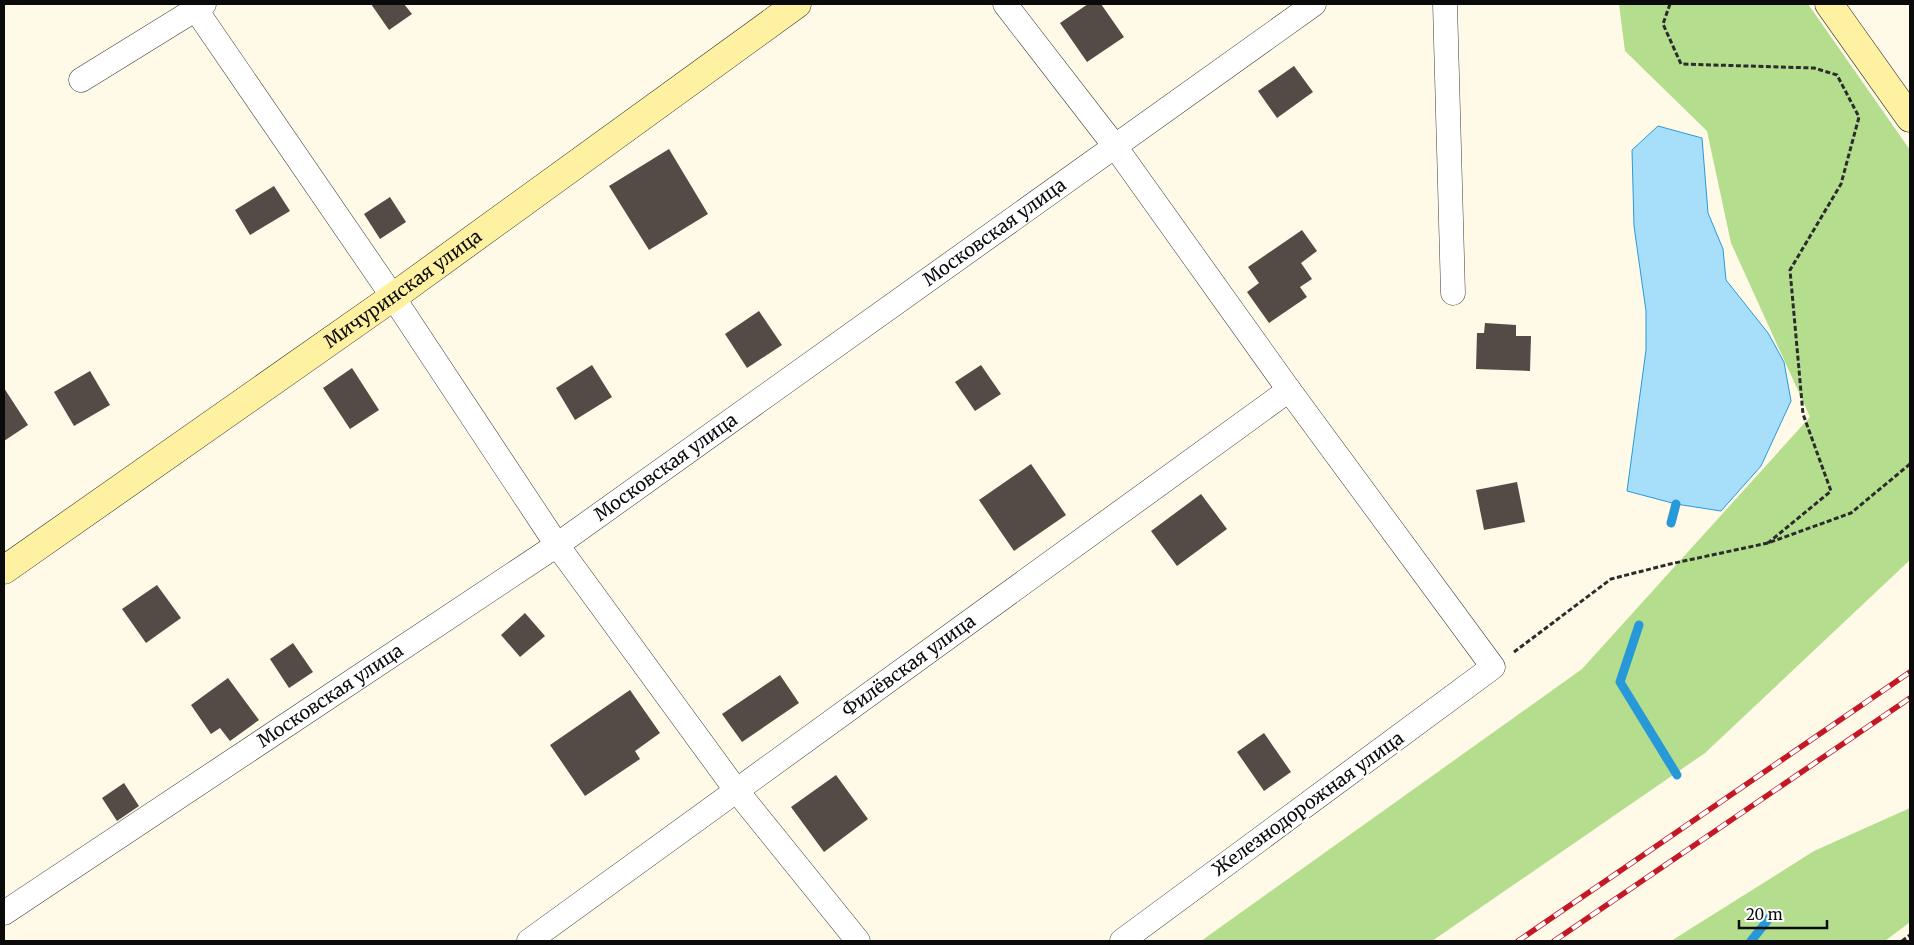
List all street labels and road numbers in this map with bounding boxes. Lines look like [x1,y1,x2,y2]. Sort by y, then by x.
street label: Московская улица [918,173,1071,291]
street label: Мичуринская улица [319,224,486,353]
street label: Московская улица [589,408,742,526]
street label: Филёвская улица [837,609,980,721]
street label: Московская улица [253,638,408,752]
street label: Железнодорожная улица [1207,726,1408,881]

